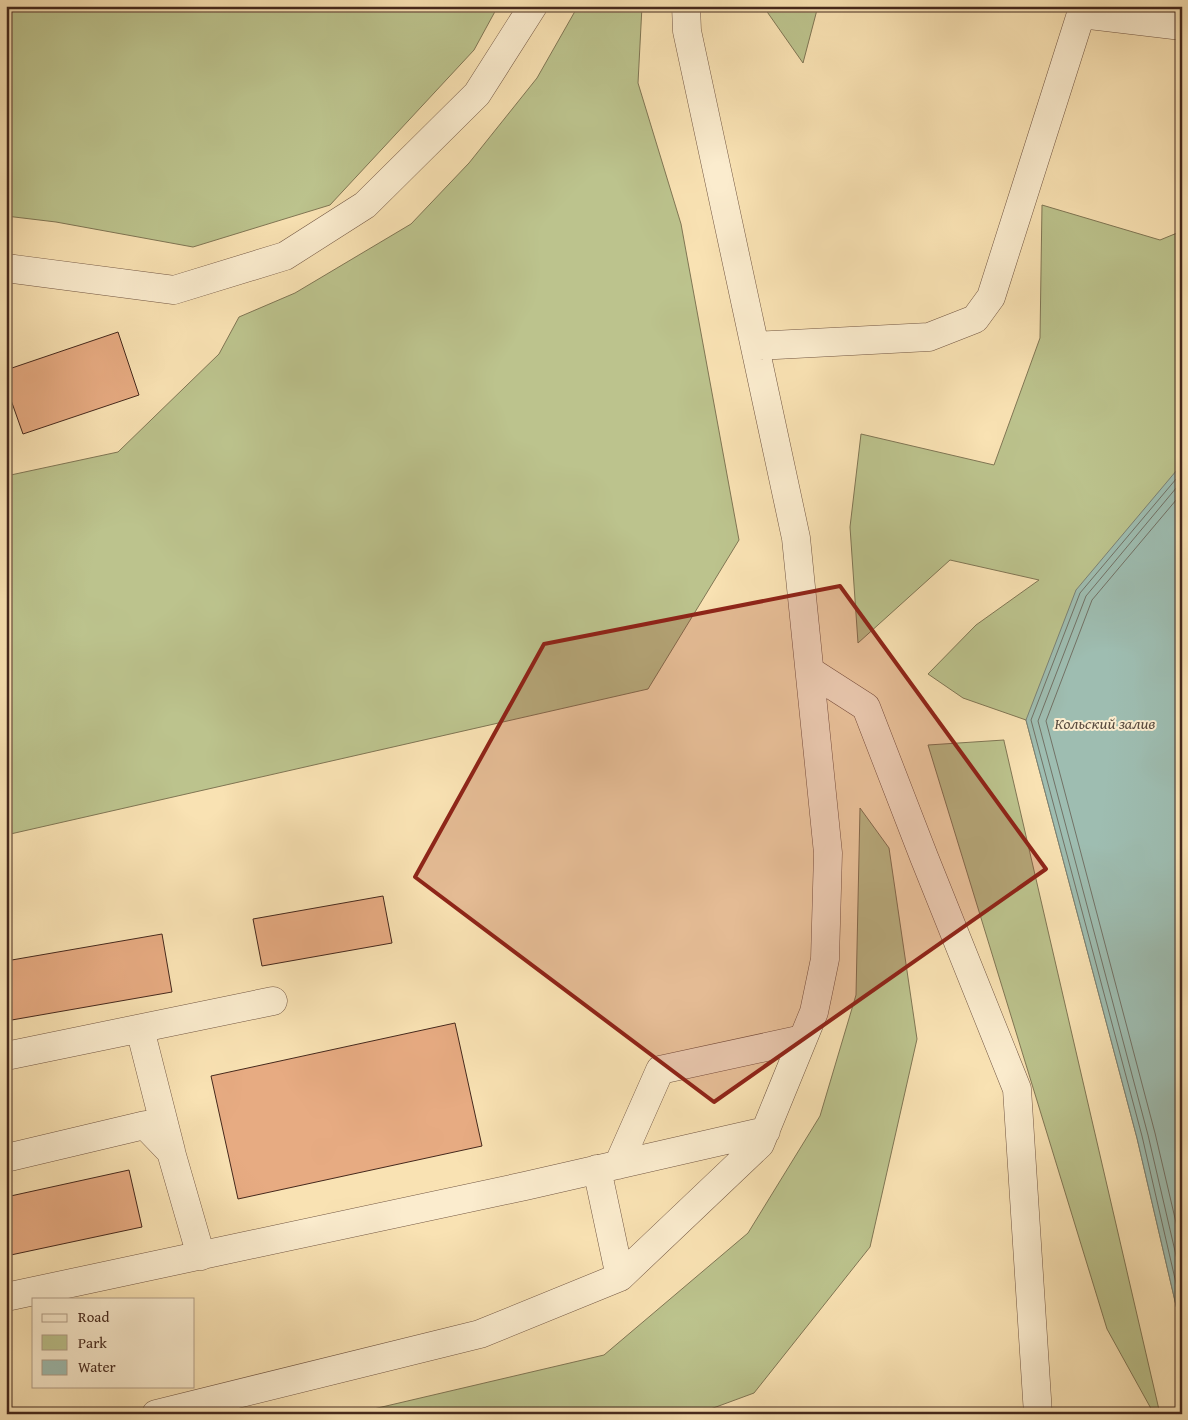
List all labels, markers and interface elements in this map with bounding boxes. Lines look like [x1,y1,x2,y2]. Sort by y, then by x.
water label: Кольский залив [1055,711,1156,735]
legend [32,1298,195,1388]
text: Road [78,1306,109,1327]
text: Park [78,1332,107,1353]
text: Water [78,1356,116,1377]

